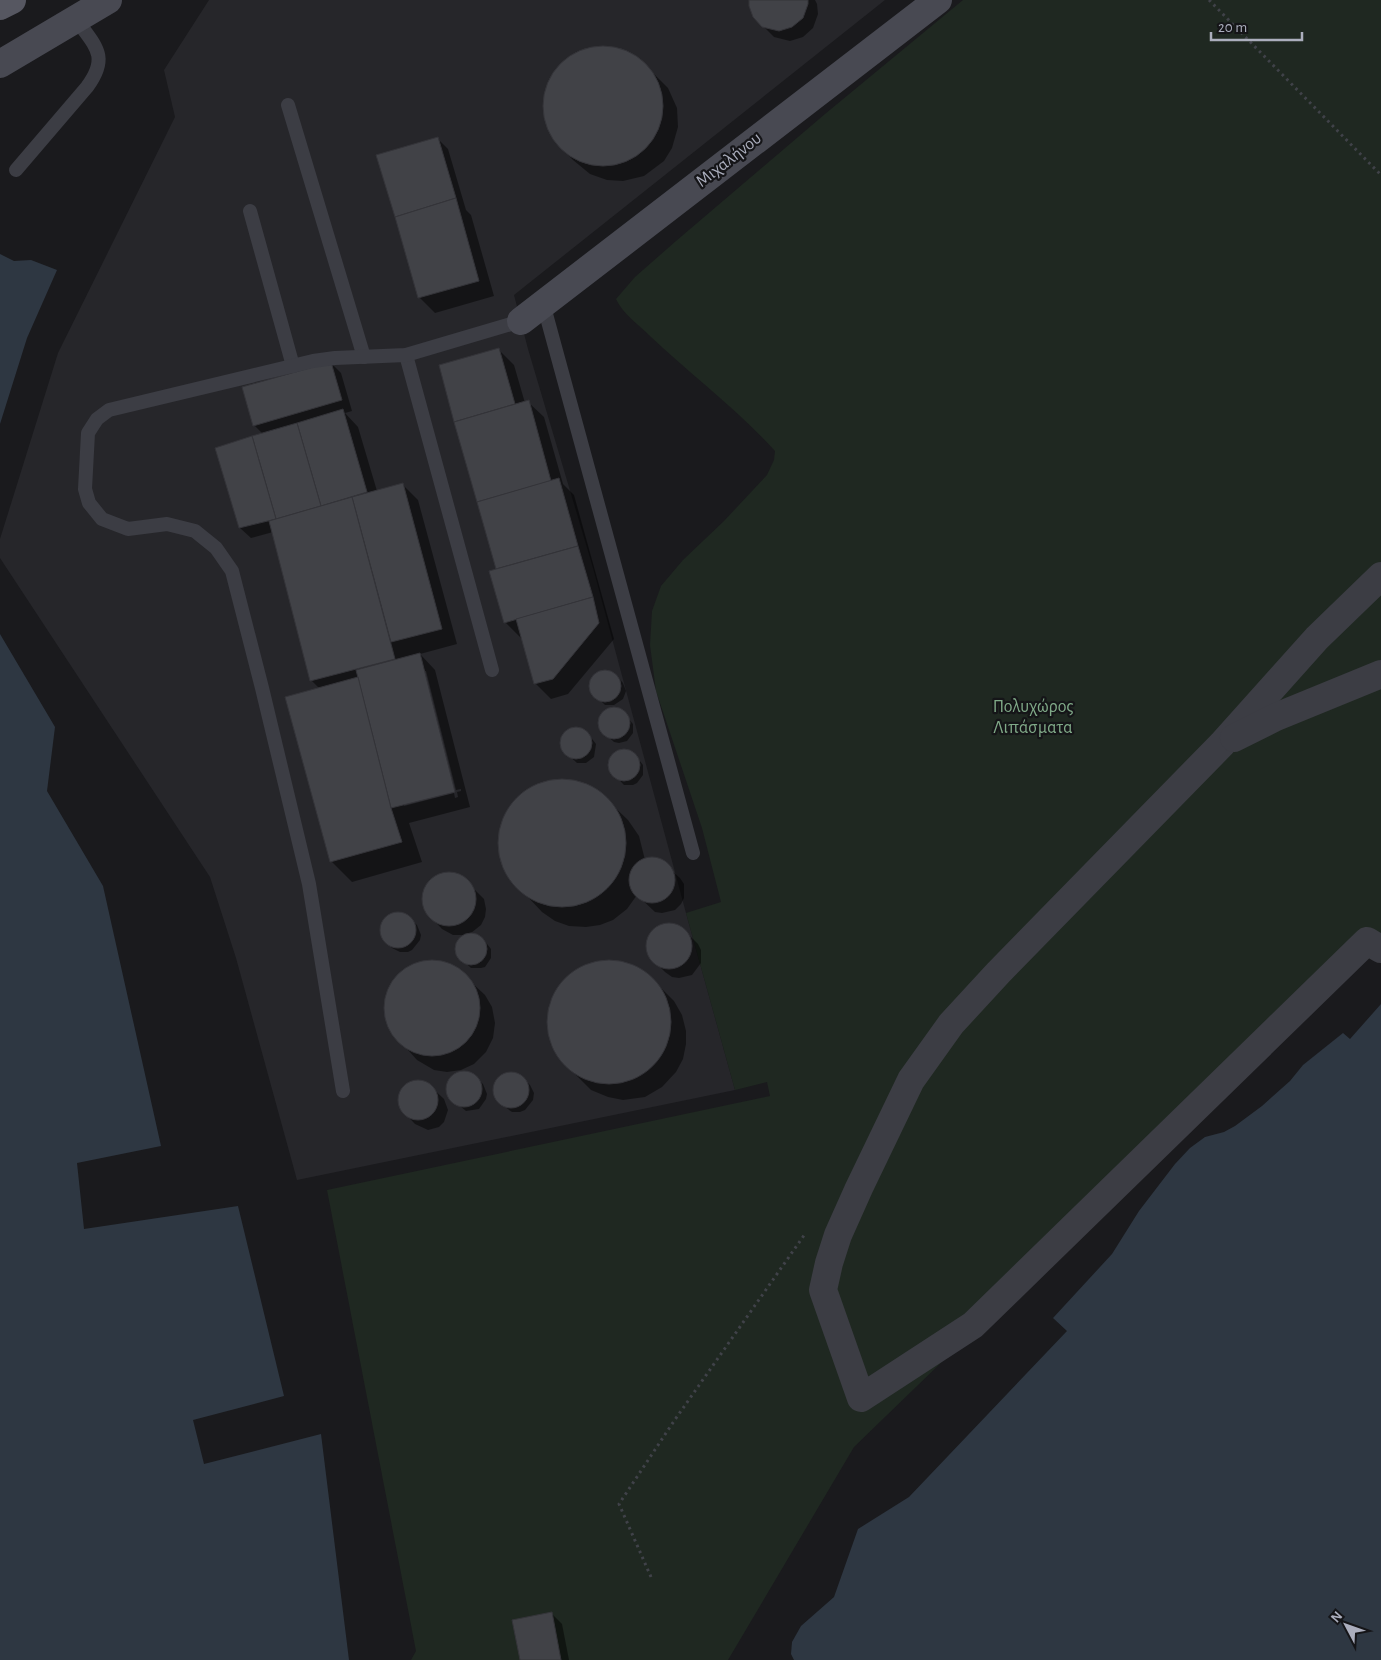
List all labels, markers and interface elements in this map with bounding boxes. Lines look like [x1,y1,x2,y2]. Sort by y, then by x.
scale bar [1211,10,1302,42]
text: 20 m [1218,20,1247,35]
street label: Μιχαλήνου [693,129,765,191]
park label: Πολυχώρος Λιπάσματα [993,698,1073,737]
north arrow [1321,1600,1371,1650]
text: N [1328,1609,1345,1625]

